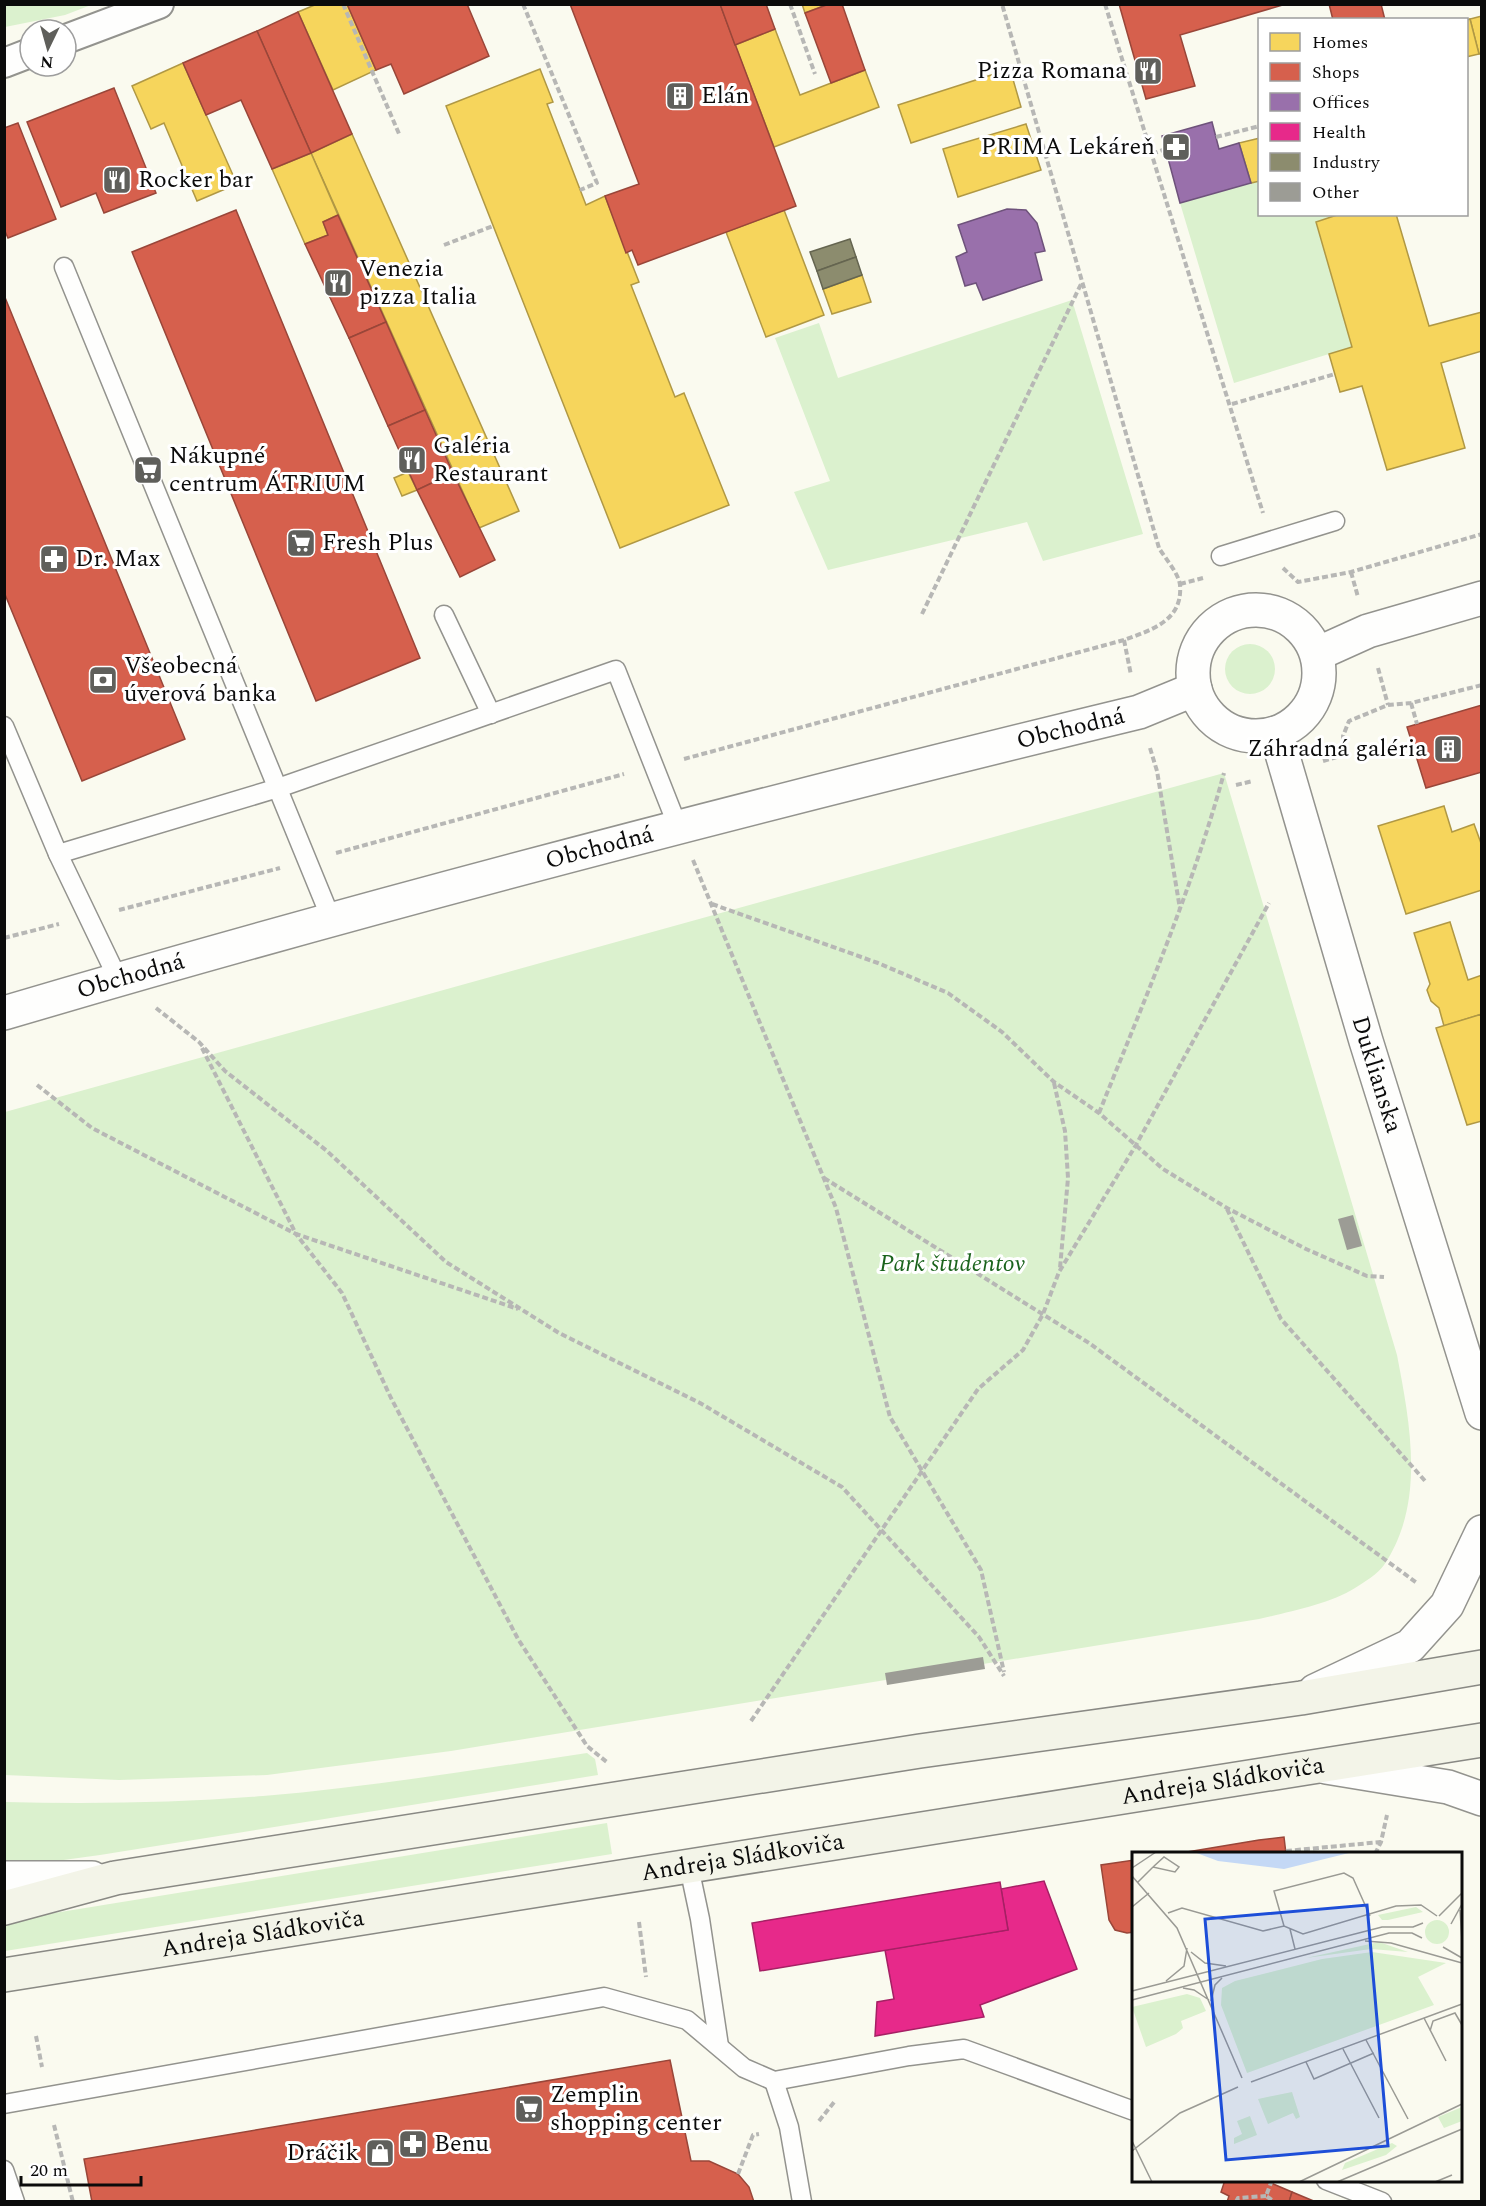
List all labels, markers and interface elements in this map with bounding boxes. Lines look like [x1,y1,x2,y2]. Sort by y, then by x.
north arrow [18,18,78,78]
legend [1258,18,1468,216]
text: Homes [1312,29,1368,56]
text: N [39,49,54,74]
place label: Pizza Romana [977,53,1127,89]
restaurant icon: Pizza Romana [1132,55,1164,87]
text: Shops [1312,59,1360,86]
place label: Elán [701,78,749,114]
building icon: Elán [664,80,696,112]
text: Offices [1312,89,1370,116]
text: Health [1312,119,1366,146]
place label: PRIMA Lekáreň [981,129,1155,165]
pharmacy icon: PRIMA Lekáreň [1160,131,1192,163]
text: Industry [1312,149,1381,176]
place label: Rocker bar [138,162,253,198]
restaurant icon: Rocker bar [101,164,133,196]
text: Other [1312,179,1359,206]
place label: Venezia pizza Italia [359,251,477,315]
restaurant icon: Venezia pizza Italia [322,267,354,299]
place label: Galéria Restaurant [433,428,548,492]
place label: Nákupné centrum ÁTRIUM [169,438,366,502]
restaurant icon: Galéria Restaurant [396,444,428,476]
supermarket icon: Nákupné centrum ÁTRIUM [132,454,164,486]
place label: Fresh Plus [322,525,434,561]
supermarket icon: Fresh Plus [285,527,317,559]
place label: Dr. Max [75,541,161,577]
pharmacy icon: Dr. Max [38,543,70,575]
place label: Všeobecná úverová banka [124,648,277,712]
bank icon: Všeobecná úverová banka [87,664,119,696]
street label: Obchodná [1013,698,1129,759]
place label: Záhradná galéria [1247,731,1427,767]
building icon: Záhradná galéria [1432,733,1464,765]
street label: Obchodná [541,816,658,879]
street label: Obchodná [73,944,189,1009]
street label: Duklianska [1342,1012,1412,1138]
park label: Park študentov [879,1246,1025,1282]
street label: Andreja Sládkoviča [1119,1747,1327,1815]
street label: Andreja Sládkoviča [639,1824,847,1891]
inset map [1132,1852,1462,2182]
street label: Andreja Sládkoviča [159,1900,367,1968]
place label: Zemplin shopping center [550,2077,722,2141]
supermarket icon: Zemplin shopping center [513,2093,545,2125]
place label: Benu [434,2126,489,2162]
pharmacy icon: Benu [397,2128,429,2160]
place label: Dráčik [286,2135,359,2171]
shop icon: Dráčik [364,2137,396,2169]
scale bar [21,2149,141,2187]
text: 20 m [30,2157,68,2184]

